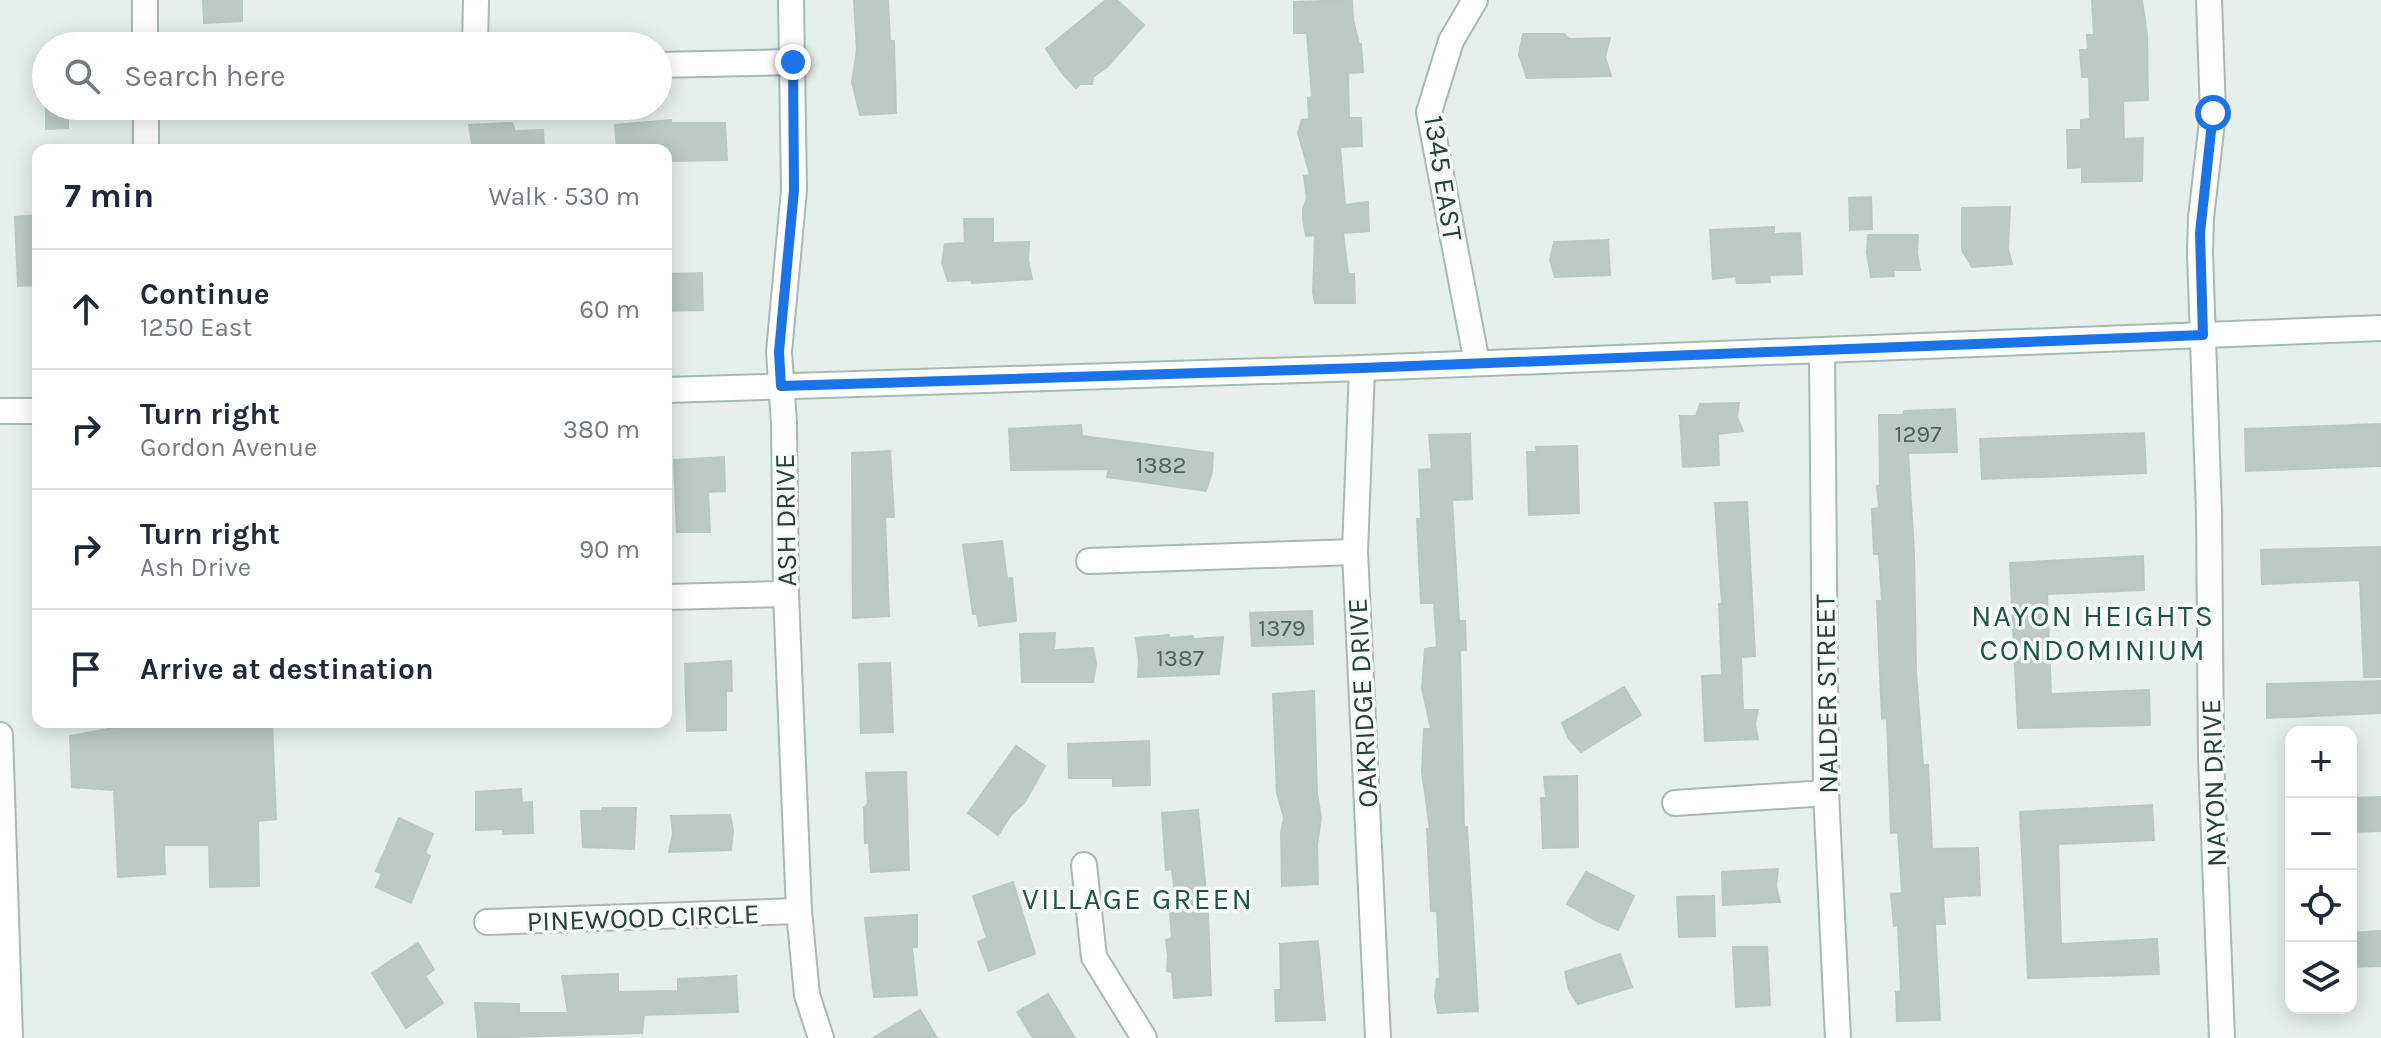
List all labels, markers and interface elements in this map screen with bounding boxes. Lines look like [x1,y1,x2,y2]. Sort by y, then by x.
search box [32,32,672,120]
route end [775,44,811,80]
icon: search [60,54,104,98]
text: Search here [124,58,285,94]
route start [2195,95,2231,131]
street label: 1345 EAST [1417,113,1470,243]
text: 7 min [64,176,154,216]
text: Walk · 530 m [488,181,640,212]
text: Continue [140,276,270,312]
icon: ahead [64,287,108,331]
text: 60 m [579,294,640,325]
text: 1250 East [140,312,252,343]
text: Turn right [140,396,280,432]
icon: right [64,407,108,451]
text: 380 m [563,414,640,445]
house number: 1297 [1894,420,1942,448]
text: Gordon Avenue [140,432,317,463]
house number: 1382 [1136,451,1186,479]
street label: ASH DRIVE [768,453,803,587]
text: Turn right [140,516,280,552]
icon: right [64,527,108,571]
text: 90 m [579,534,640,565]
text: Ash Drive [140,552,251,583]
street label: NALDER STREET [1808,594,1845,794]
street label: OAKRIDGE DRIVE [1341,597,1384,809]
district label: NAYON HEIGHTS CONDOMINIUM [1971,598,2215,668]
house number: 1379 [1258,614,1306,642]
house number: 1387 [1156,644,1204,672]
icon: arrive [64,647,108,691]
text: Arrive at destination [140,651,434,687]
street label: NAYON DRIVE [2194,698,2233,868]
map controls [2285,726,2357,1014]
button: + [2285,726,2357,798]
button: − [2285,798,2357,870]
button: locate [2285,870,2357,942]
district label: VILLAGE GREEN [1022,881,1254,917]
street label: PINEWOOD CIRCLE [526,897,760,938]
button: layers [2285,942,2357,1014]

